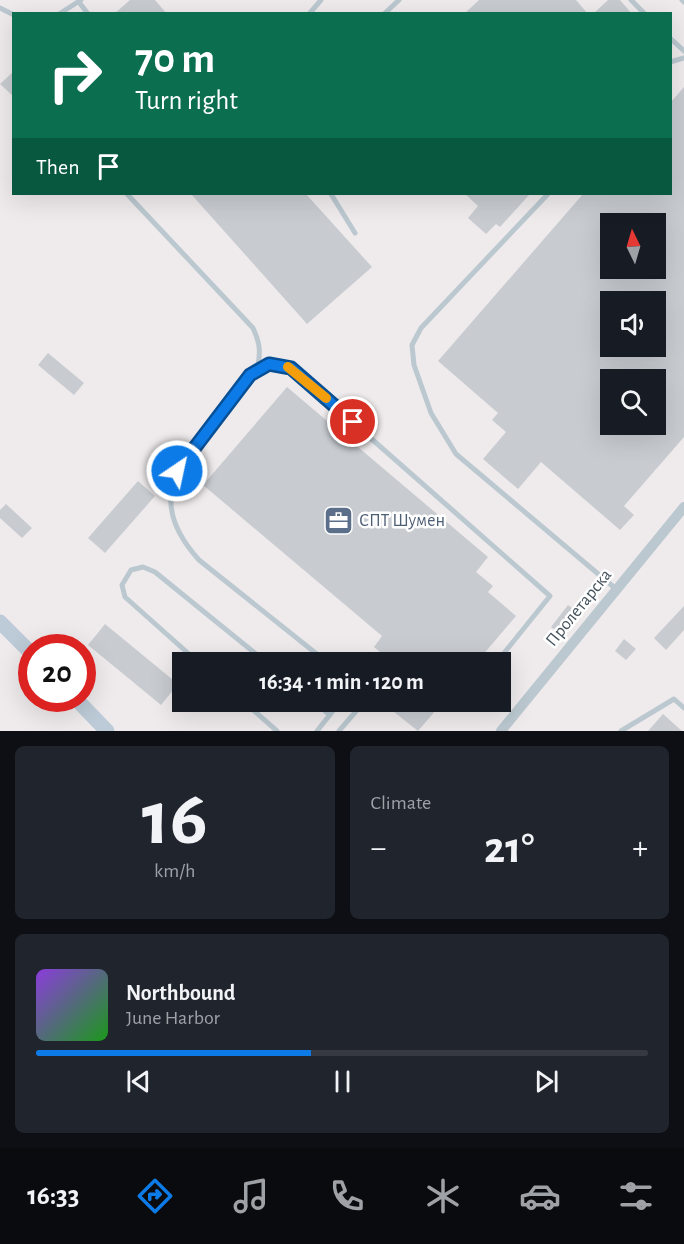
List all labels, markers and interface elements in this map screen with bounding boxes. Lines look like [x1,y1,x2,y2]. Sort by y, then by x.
icon: right [36,36,114,114]
text: 70 m [135,38,215,80]
text: Turn right [135,87,238,114]
icon: arrive [92,150,125,183]
text: Then [36,156,80,178]
north arrow [600,213,666,279]
map controls [600,213,666,435]
button: sound [600,291,666,357]
button: search [600,369,666,435]
pin [327,396,378,447]
icon: arrive [336,405,369,438]
position arrow [145,439,209,503]
office icon: СПТ Шумен [322,505,354,537]
place label: СПТ Шумен [359,512,445,530]
street label: Пролетарска [543,566,615,650]
speed limit sign: 20 [18,634,96,712]
text: 16:34 · 1 min · 120 m [259,671,424,693]
text: 16 [142,781,208,859]
text: Climate [371,793,431,813]
text: 21° [484,826,535,871]
text: − [371,832,386,865]
text: + [632,832,648,865]
text: km/h [154,861,195,881]
text: Northbound [126,982,235,1004]
text: June Harbor [126,1008,220,1028]
icon: previous [122,1065,155,1098]
icon: pause [326,1065,359,1098]
icon: next [530,1065,563,1098]
icon: directions [134,1175,176,1217]
icon: music [230,1175,272,1217]
icon: phone [326,1175,368,1217]
icon: climate [422,1175,464,1217]
icon: car [519,1175,561,1217]
icon: filters [615,1175,657,1217]
text: 16:33 [27,1182,79,1209]

